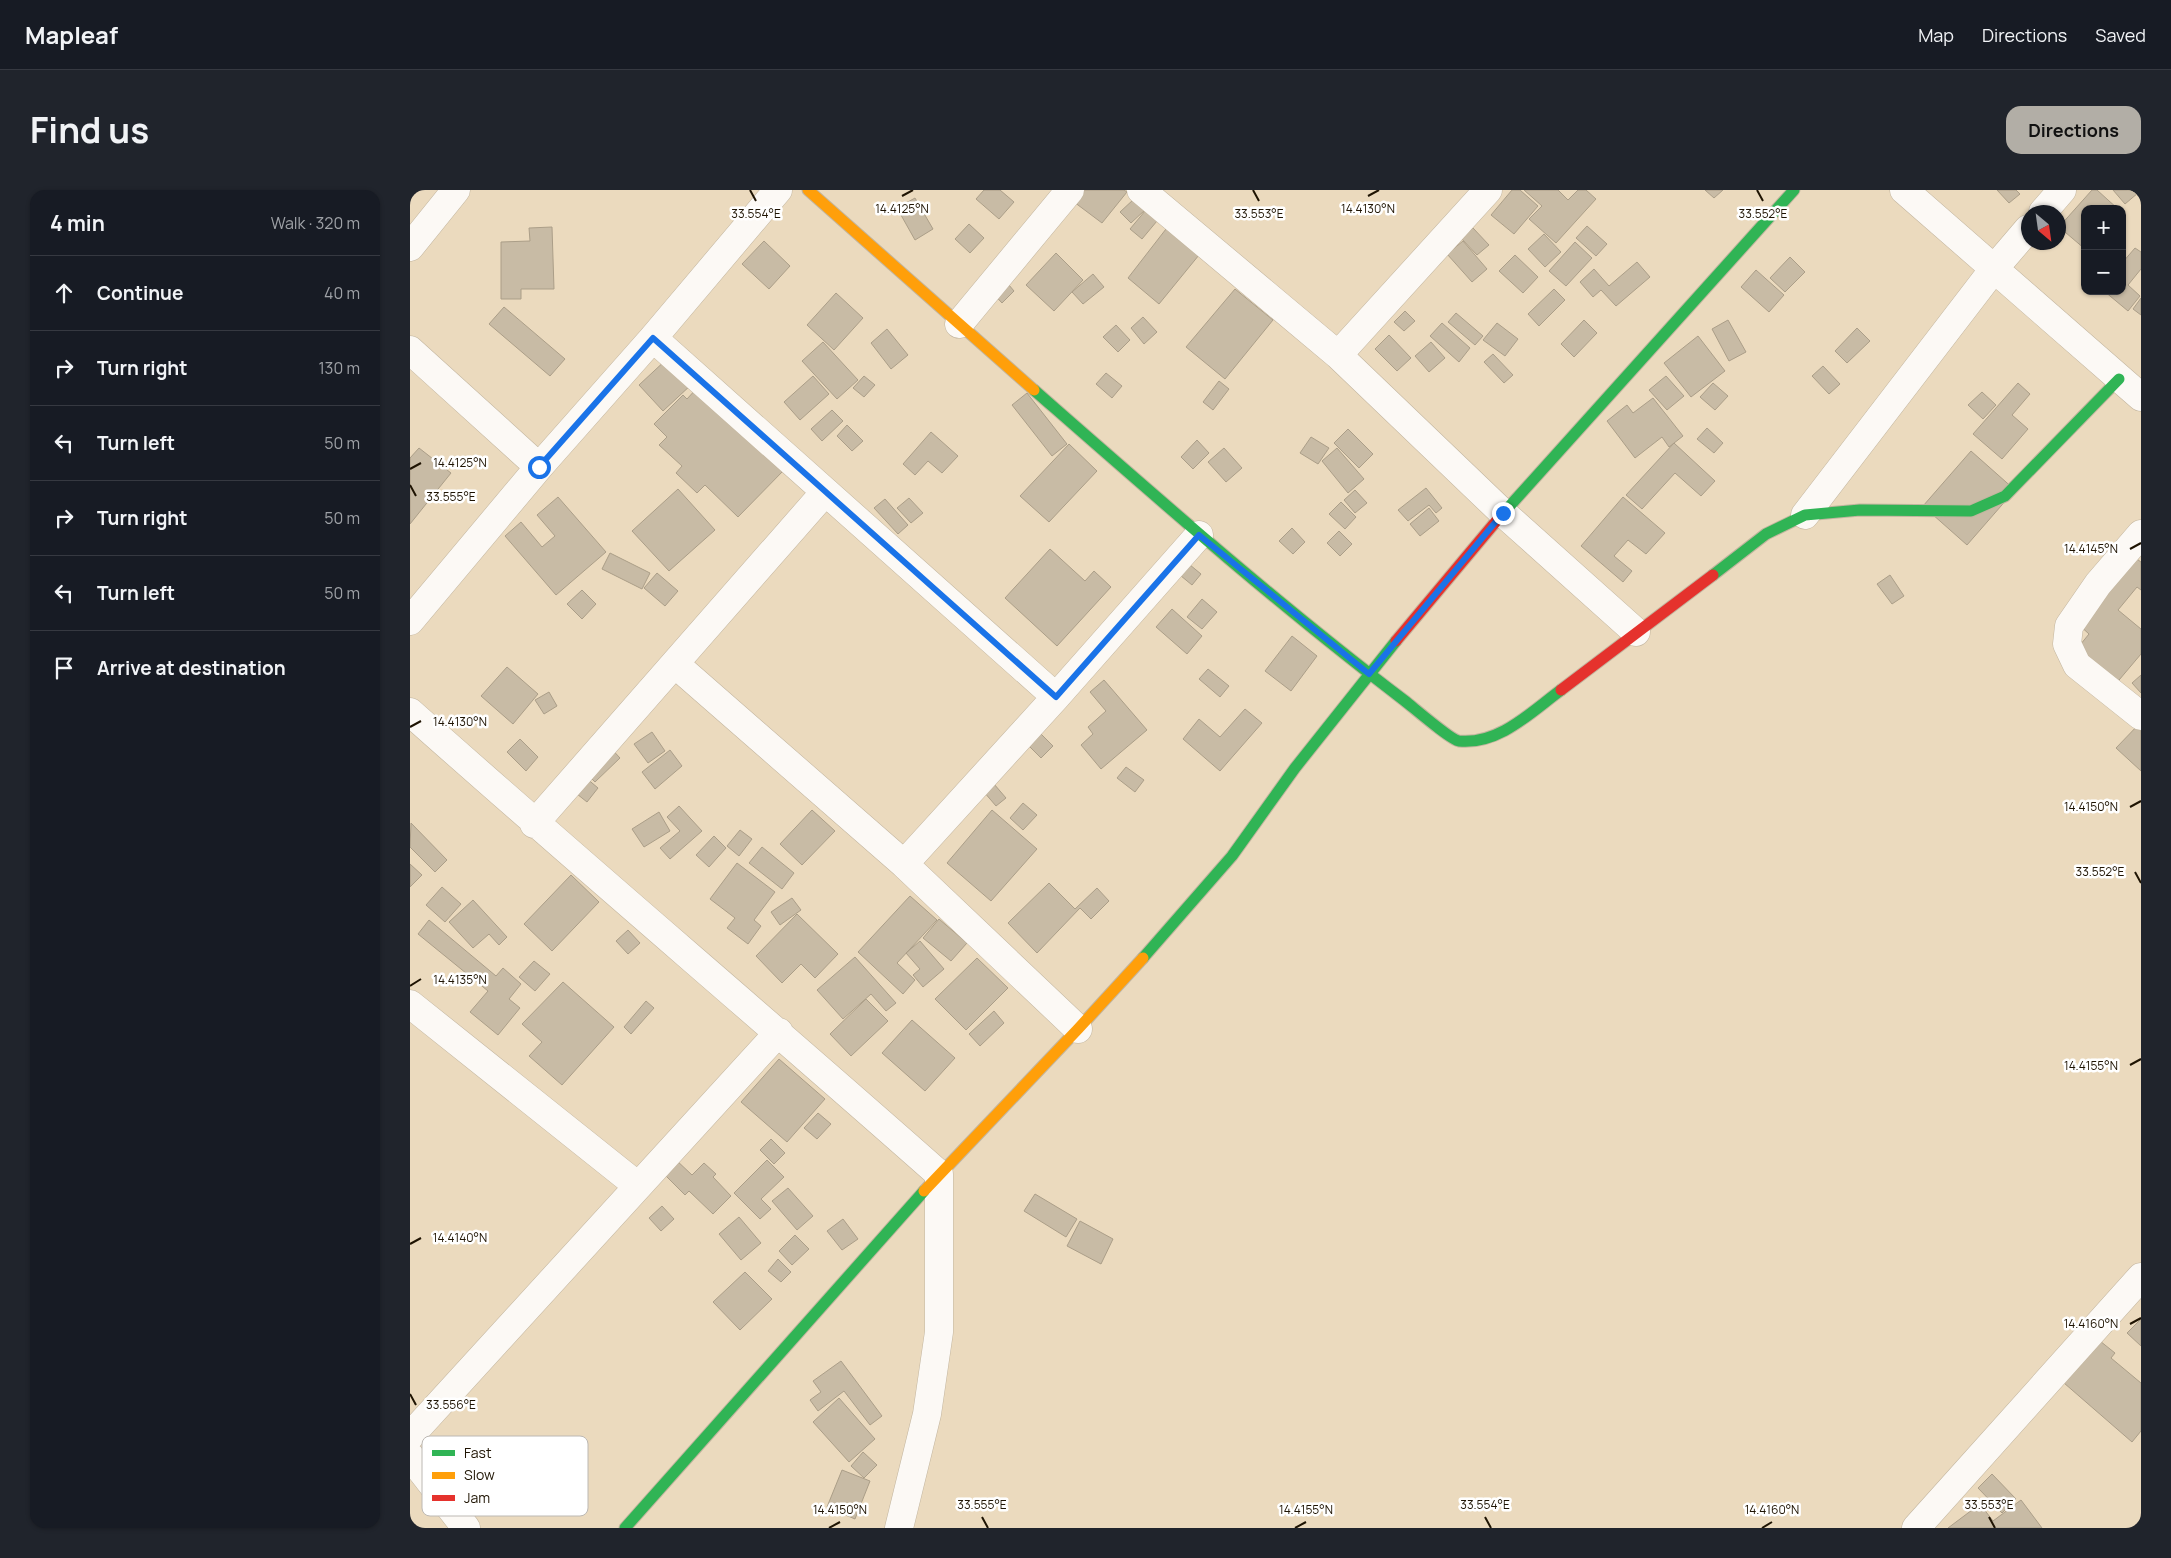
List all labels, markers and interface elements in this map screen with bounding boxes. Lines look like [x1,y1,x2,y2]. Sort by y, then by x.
text: Mapleaf [25,18,118,51]
text: Map [1918,23,1954,47]
text: Directions [1982,23,2067,47]
text: Saved [2095,23,2146,47]
text: Find us [30,106,149,154]
button: Directions [2006,106,2141,154]
text: 14.4125°N [875,200,929,217]
text: 14.4130°N [1341,200,1395,217]
text: 33.554°E [731,205,781,222]
text: 33.553°E [1234,205,1284,222]
text: 33.552°E [1739,205,1788,222]
north arrow [2021,205,2066,250]
map controls [2081,205,2126,295]
button: + [2081,205,2126,250]
text: 4 min [50,209,105,237]
text: Walk · 320 m [271,212,360,234]
button: − [2081,250,2126,295]
icon: ahead [50,279,78,307]
text: Continue [97,280,183,306]
text: 40 m [324,282,360,304]
icon: right [50,354,78,382]
text: Turn right [97,355,187,381]
text: 130 m [318,357,360,379]
icon: left [50,429,78,457]
text: Turn left [97,430,175,456]
text: 50 m [324,432,360,454]
text: 14.4125°N [433,454,487,471]
route start [528,456,551,479]
text: 33.555°E [426,488,476,505]
route end [1492,502,1515,525]
icon: right [50,504,78,532]
text: Turn right [97,505,187,531]
text: 50 m [324,507,360,529]
text: 14.4145°N [2064,540,2118,557]
icon: left [50,579,78,607]
text: Turn left [97,580,175,606]
text: 50 m [324,582,360,604]
icon: arrive [50,654,78,682]
text: Arrive at destination [97,655,286,681]
text: 14.4130°N [433,713,487,730]
text: 14.4150°N [2064,798,2118,815]
text: 33.552°E [2076,863,2125,880]
text: 14.4135°N [433,971,487,988]
text: 14.4155°N [2064,1057,2118,1074]
text: 14.4140°N [433,1229,487,1246]
text: 14.4160°N [2064,1315,2118,1332]
text: 33.556°E [426,1396,476,1413]
legend [422,1436,588,1516]
text: Fast [464,1443,492,1462]
text: Slow [464,1465,495,1484]
text: Jam [464,1488,490,1507]
text: 33.555°E [957,1496,1007,1513]
text: 33.554°E [1460,1496,1510,1513]
text: 33.553°E [1964,1496,2014,1513]
text: 14.4150°N [813,1501,867,1518]
text: 14.4155°N [1279,1501,1333,1518]
text: 14.4160°N [1745,1501,1799,1518]

